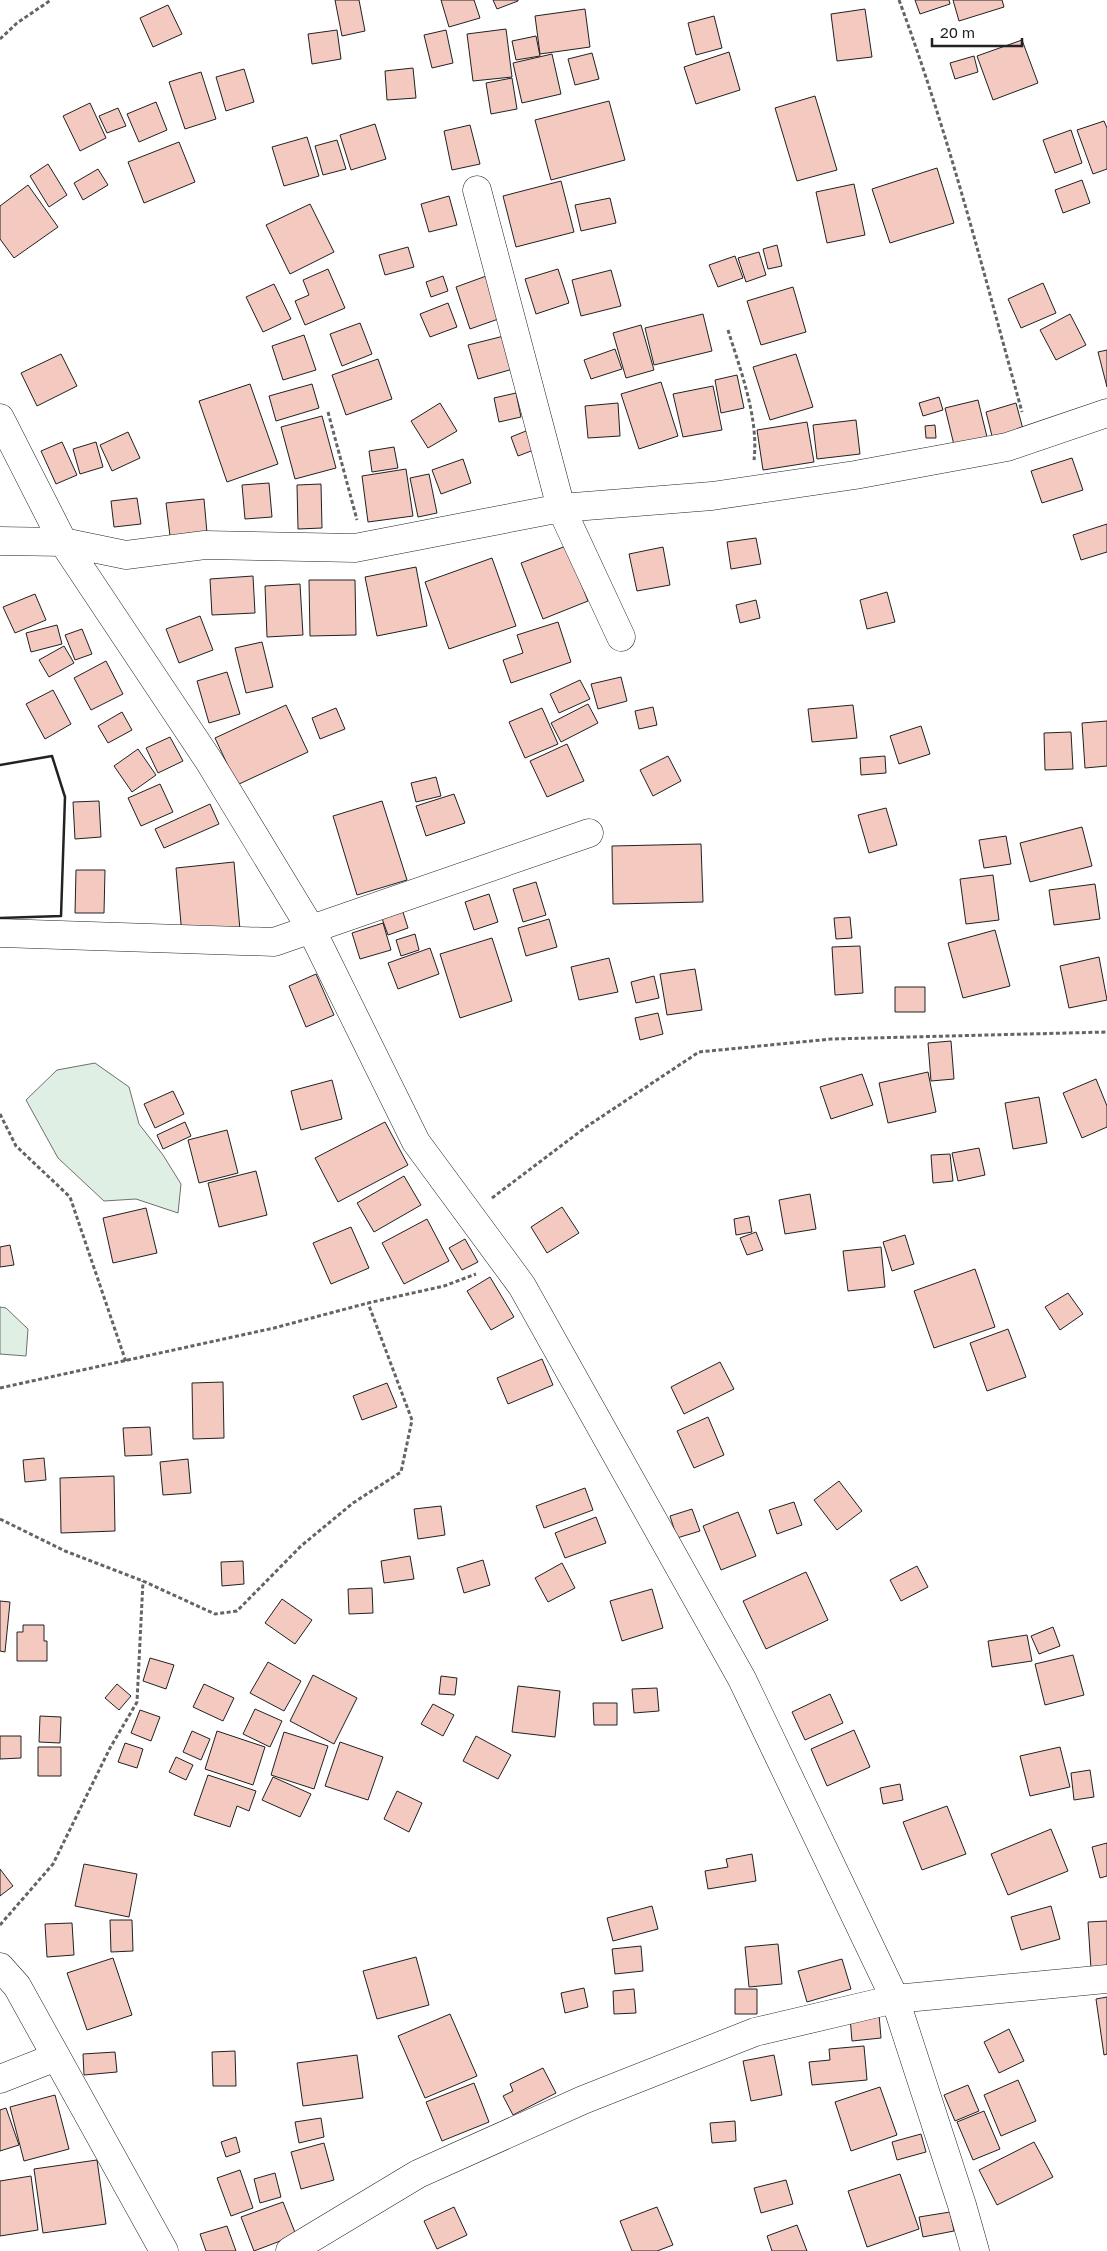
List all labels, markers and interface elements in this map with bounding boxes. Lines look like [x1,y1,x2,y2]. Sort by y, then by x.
scale bar [932,15,1022,47]
text: 20 m [940,23,975,41]

